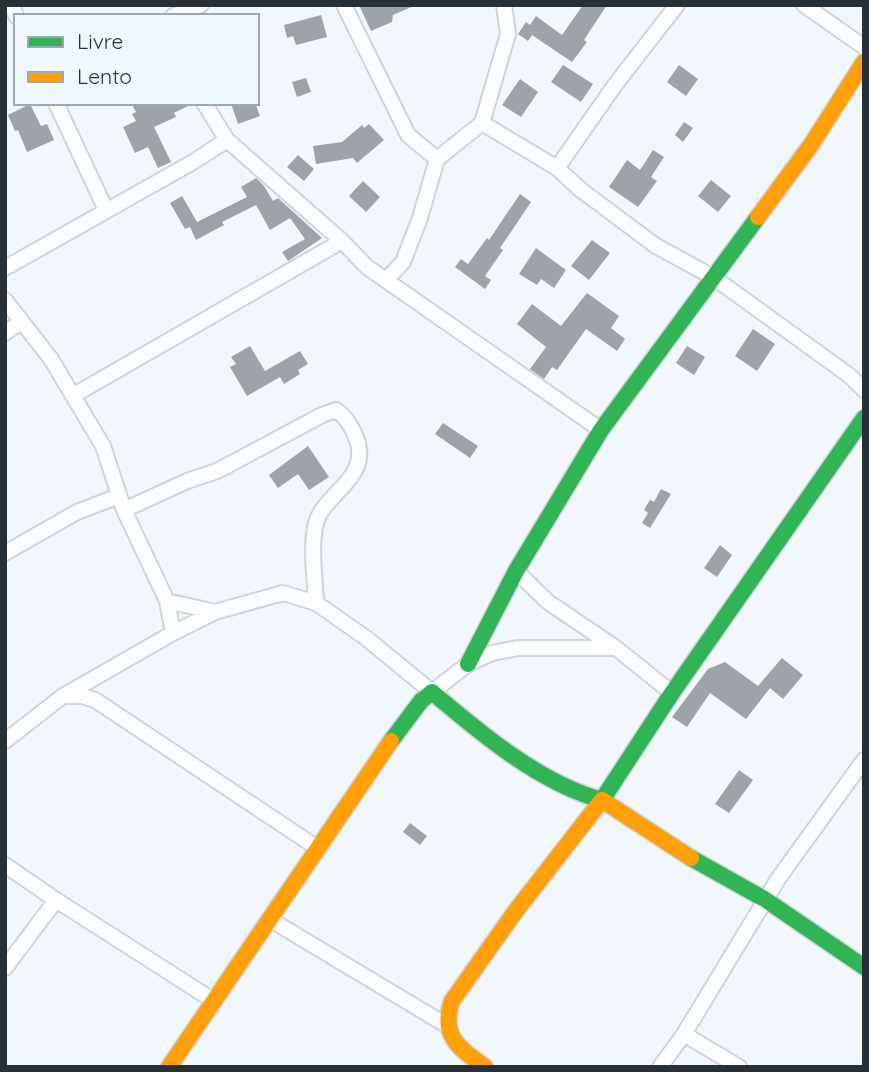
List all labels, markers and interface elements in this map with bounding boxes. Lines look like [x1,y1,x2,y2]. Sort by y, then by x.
legend [14,14,259,105]
text: Livre [77,28,123,54]
text: Lento [77,63,132,89]

